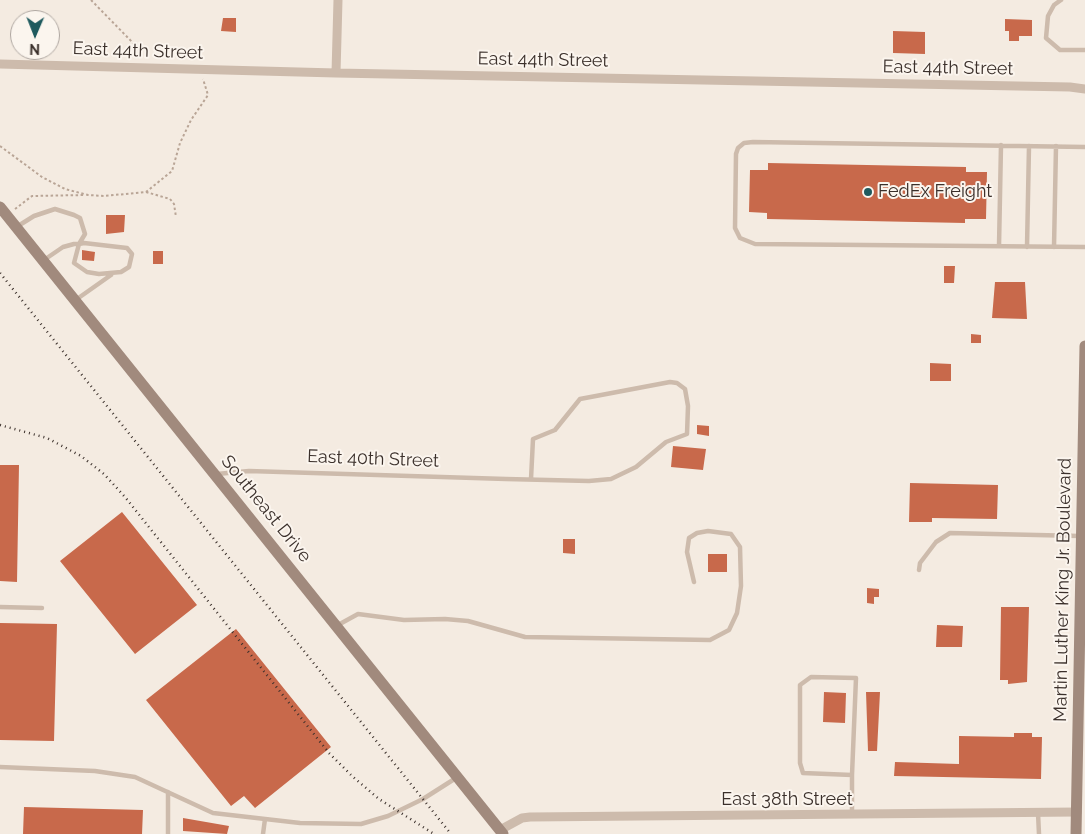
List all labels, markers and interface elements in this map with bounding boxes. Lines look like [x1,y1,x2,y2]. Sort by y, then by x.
north arrow [10,10,60,60]
street label: East 44th Street [72,38,204,64]
text: N [29,41,40,57]
street label: East 44th Street [477,48,609,72]
street label: East 44th Street [882,56,1014,80]
place label: FedEx Freight [878,181,992,203]
marker: FedEx Freight [862,186,874,198]
street label: East 40th Street [307,446,439,472]
street label: Southeast Drive [216,451,316,567]
street label: Martin Luther King Jr. Boulevard [1050,458,1076,722]
street label: East 38th Street [721,789,853,811]

